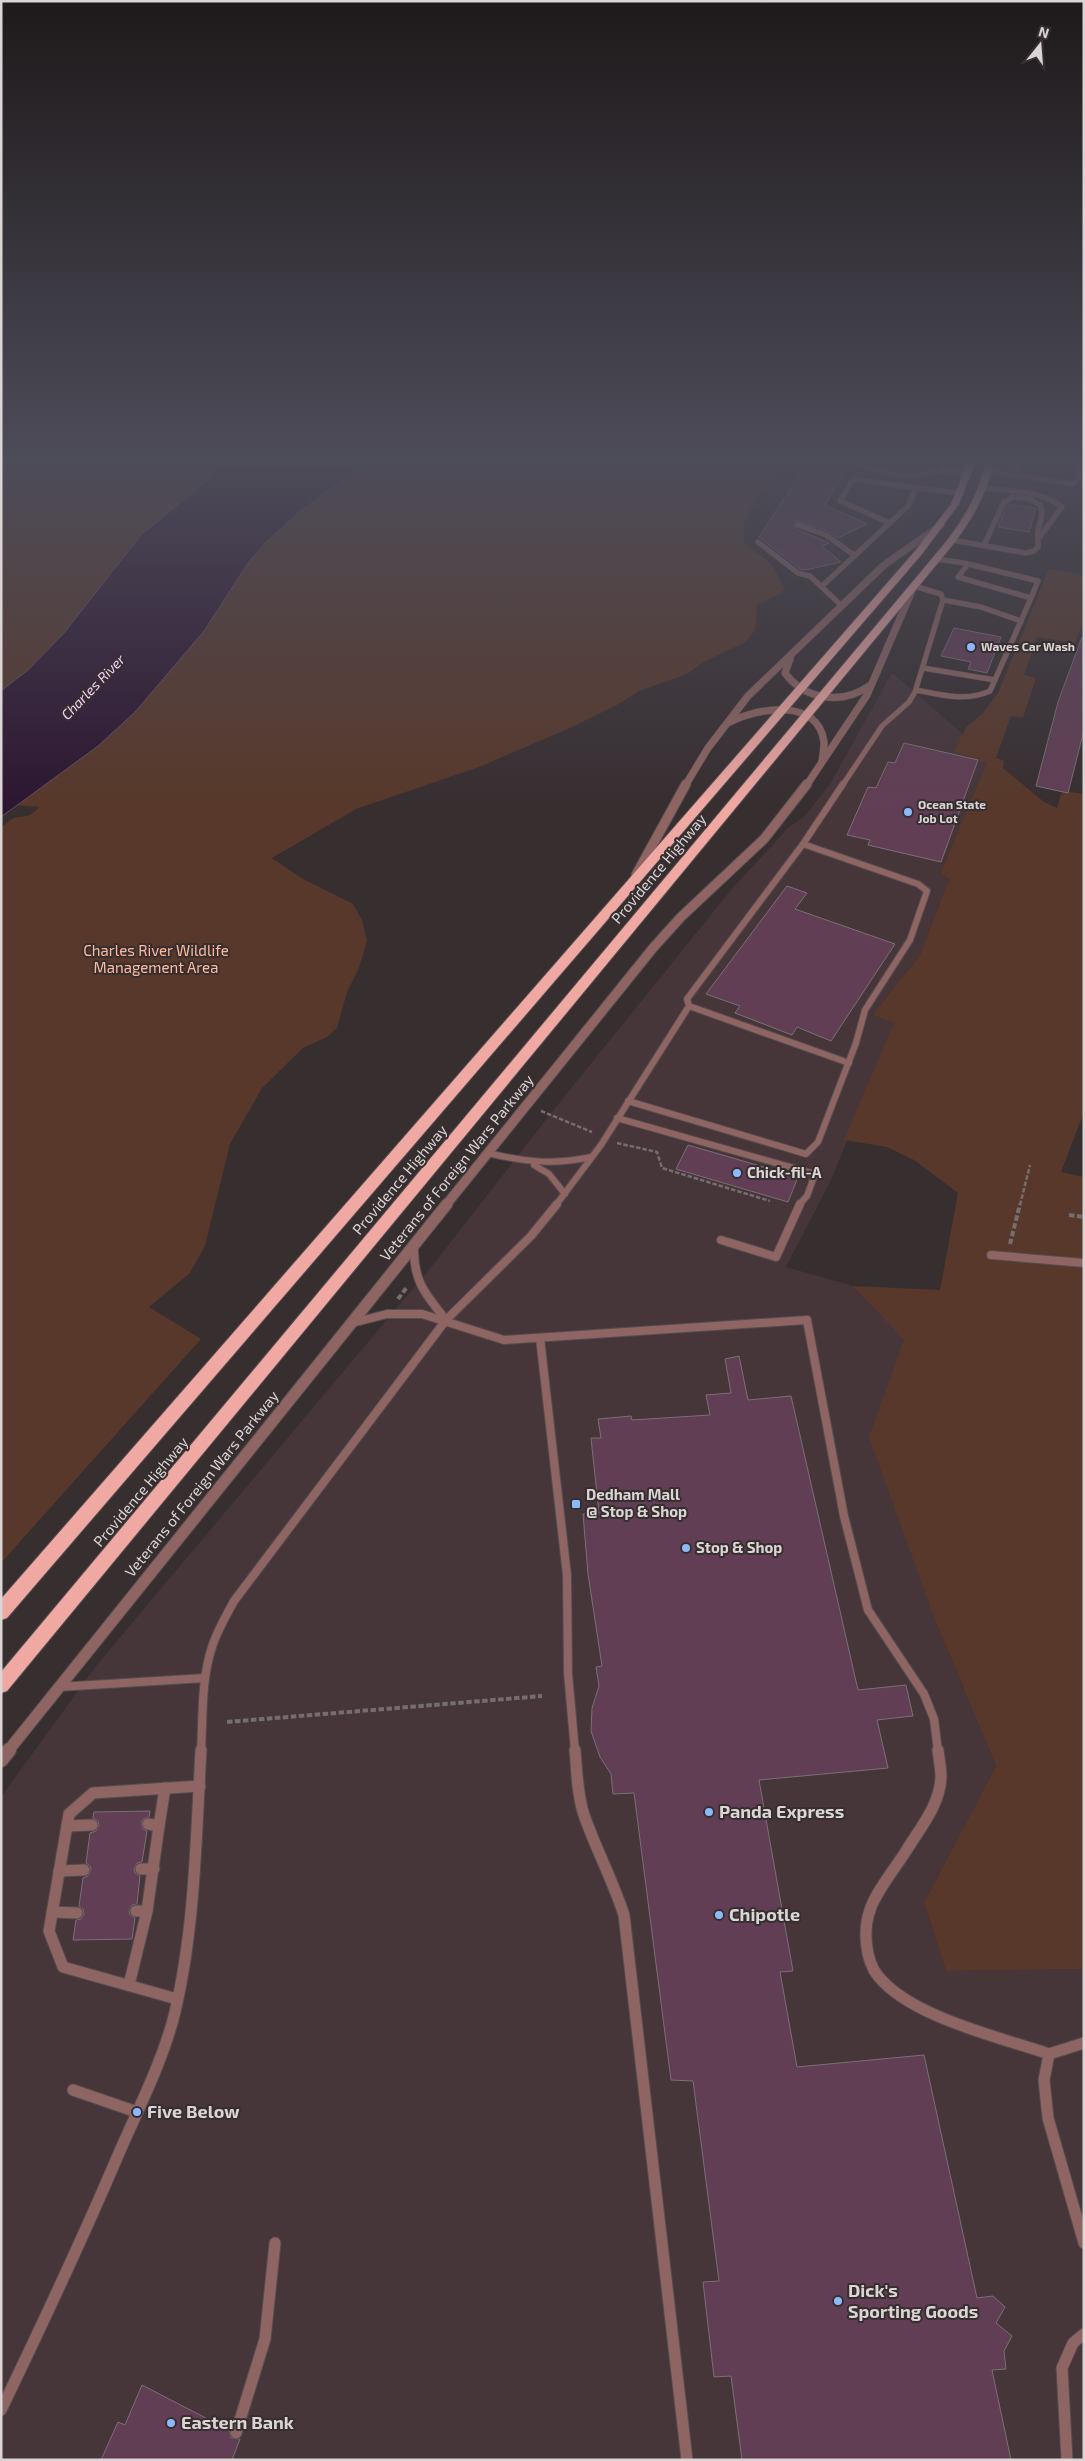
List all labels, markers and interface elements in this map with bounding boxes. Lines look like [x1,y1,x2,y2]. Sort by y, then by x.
north arrow [1015,20,1065,70]
text: N [1037,22,1051,42]
place label: Waves Car Wash [981,639,1075,653]
marker: Waves Car Wash [965,641,977,653]
water label: Charles River [57,650,128,723]
place label: Ocean State Job Lot [918,797,986,825]
marker: Ocean State Job Lot [902,806,914,818]
street label: Providence Highway [607,810,710,927]
park label: Charles River Wildlife Management Area [83,941,229,976]
street label: Veterans of Foreign Wars Parkway [376,1071,537,1264]
street label: Providence Highway [348,1121,451,1238]
place label: Chick-fil-A [747,1163,822,1181]
marker: Chick-fil-A [731,1167,743,1179]
street label: Veterans of Foreign Wars Parkway [121,1387,282,1580]
street label: Providence Highway [89,1433,192,1550]
place label: Dedham Mall @ Stop & Shop [586,1485,687,1520]
marker: Dedham Mall @ Stop & Shop [570,1498,582,1510]
place label: Stop & Shop [696,1538,782,1556]
marker: Stop & Shop [680,1542,692,1554]
place label: Panda Express [719,1800,844,1822]
marker: Panda Express [703,1806,715,1818]
place label: Chipotle [729,1903,800,1925]
marker: Chipotle [713,1909,725,1921]
place label: Five Below [147,2100,240,2122]
marker: Five Below [131,2106,143,2118]
place label: Dick's Sporting Goods [848,2279,978,2322]
marker: Dick's Sporting Goods [832,2295,844,2307]
place label: Eastern Bank [181,2411,294,2433]
marker: Eastern Bank [165,2417,177,2429]

